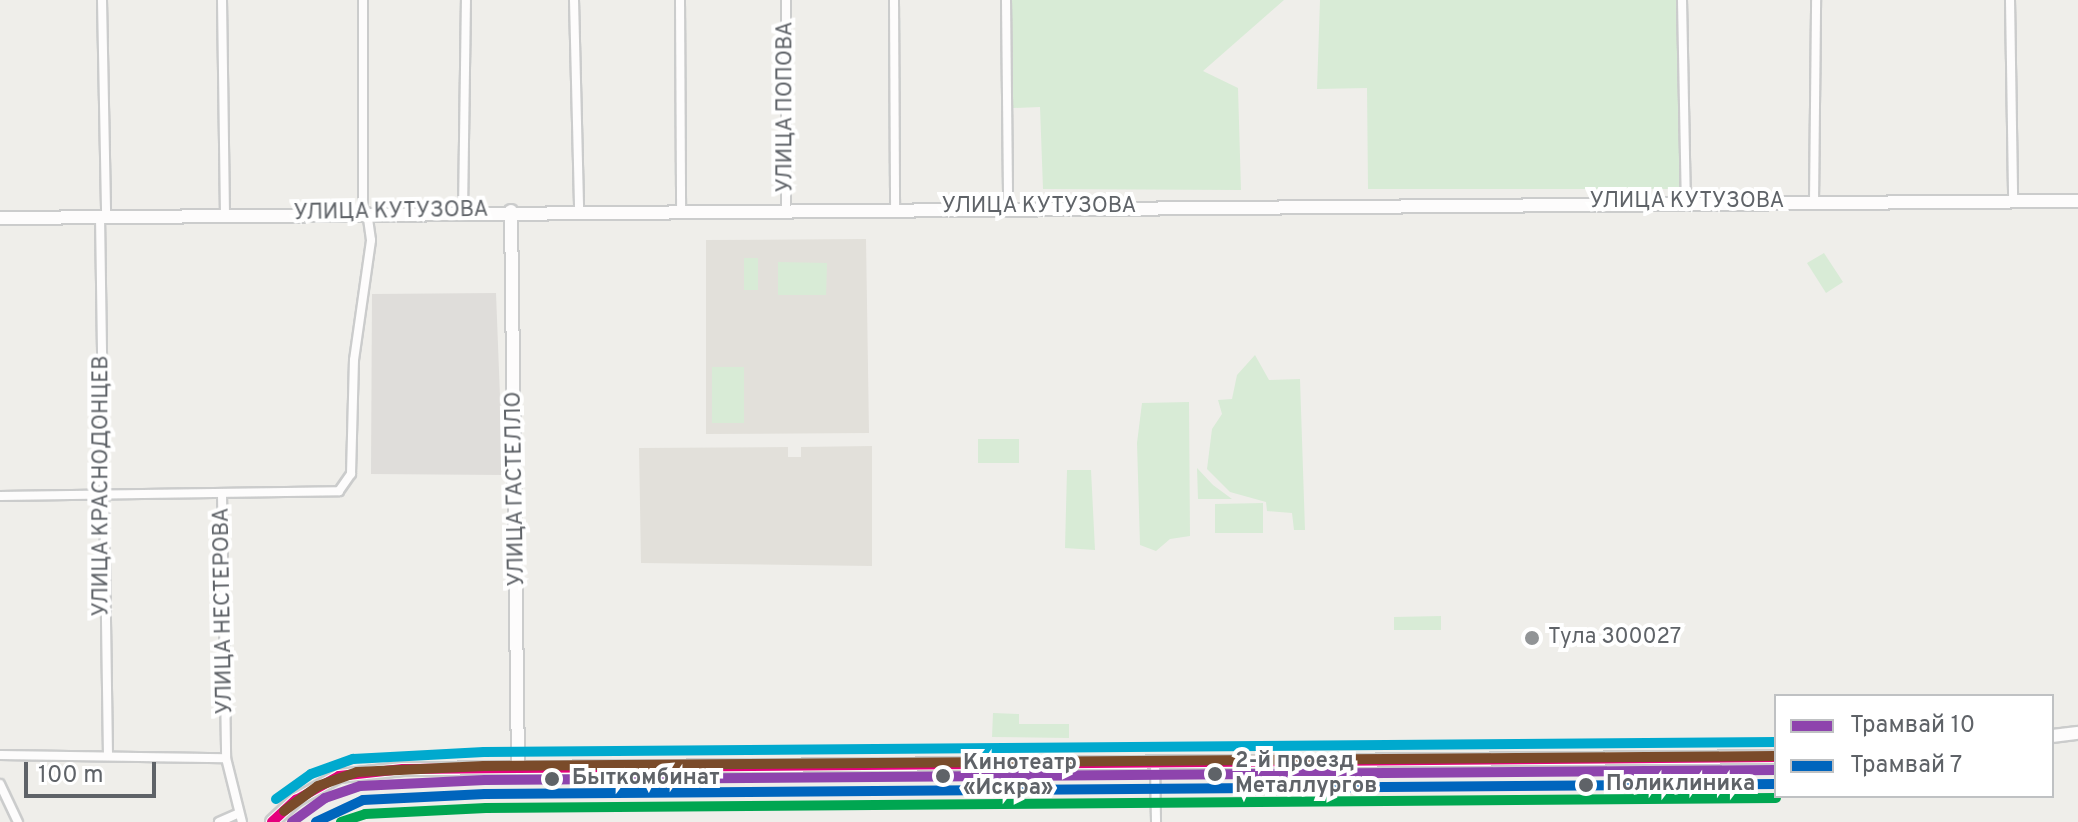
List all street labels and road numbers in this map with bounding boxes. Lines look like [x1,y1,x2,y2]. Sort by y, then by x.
street label: УЛИЦА ПОПОВА [773,21,799,193]
street label: УЛИЦА КУТУЗОВА [1589,189,1785,215]
street label: УЛИЦА КУТУЗОВА [941,194,1137,220]
street label: УЛИЦА КУТУЗОВА [293,197,489,227]
street label: УЛИЦА КРАСНОДОНЦЕВ [89,355,115,617]
street label: УЛИЦА ГАСТЕЛЛО [501,391,531,587]
street label: УЛИЦА НЕСТЕРОВА [209,507,239,715]

